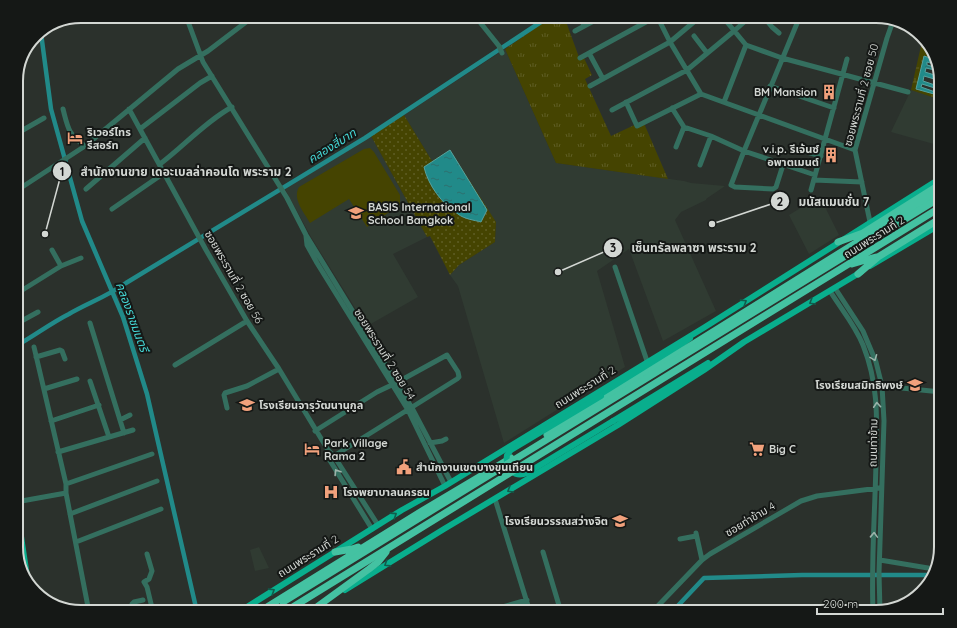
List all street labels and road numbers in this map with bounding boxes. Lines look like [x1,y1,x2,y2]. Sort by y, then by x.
street label: ซอยพระรามที่ 2 ซอย 50 [840,42,881,148]
street label: ถนนพระรามที่ 2 [840,212,907,261]
street label: ซอยพระรามที่ 2 ซอย 56 [202,228,267,326]
street label: ซอยพระรามที่ 2 ซอย 54 [351,305,420,402]
street label: ถนนพระรามที่ 2 [551,362,618,411]
street label: ถนนท่าข้าม [866,419,880,467]
street label: ซอยท่าข้าม 4 [722,498,778,539]
street label: ถนนพระรามที่ 2 [274,531,341,580]

